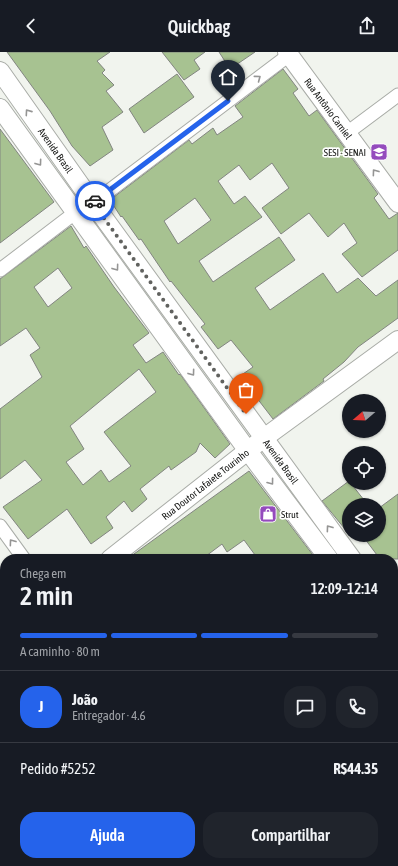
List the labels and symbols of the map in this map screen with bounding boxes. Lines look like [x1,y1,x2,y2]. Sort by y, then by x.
pin [211,60,245,101]
one-way arrow [254,76,261,83]
street label: Rua Antônio Carniel [302,76,354,142]
one-way arrow [26,109,33,116]
street label: Avenida Brasil [36,126,75,175]
school or university icon: SESI - SENAI [369,142,389,162]
place label: SESI - SENAI [324,147,366,158]
one-way arrow [35,158,42,165]
one-way arrow [372,169,380,176]
courier [75,181,115,221]
one-way arrow [111,263,118,270]
one-way arrow [187,369,194,376]
pin [229,373,263,414]
north arrow [342,394,386,438]
street label: Avenida Brasil [261,437,301,486]
street label: Rua Doutor Lafaiete Tourinho [160,447,251,522]
one-way arrow [266,478,273,485]
shop icon: Strut [258,504,278,524]
place label: Strut [281,509,299,520]
one-way arrow [327,525,334,532]
one-way arrow [10,540,17,547]

